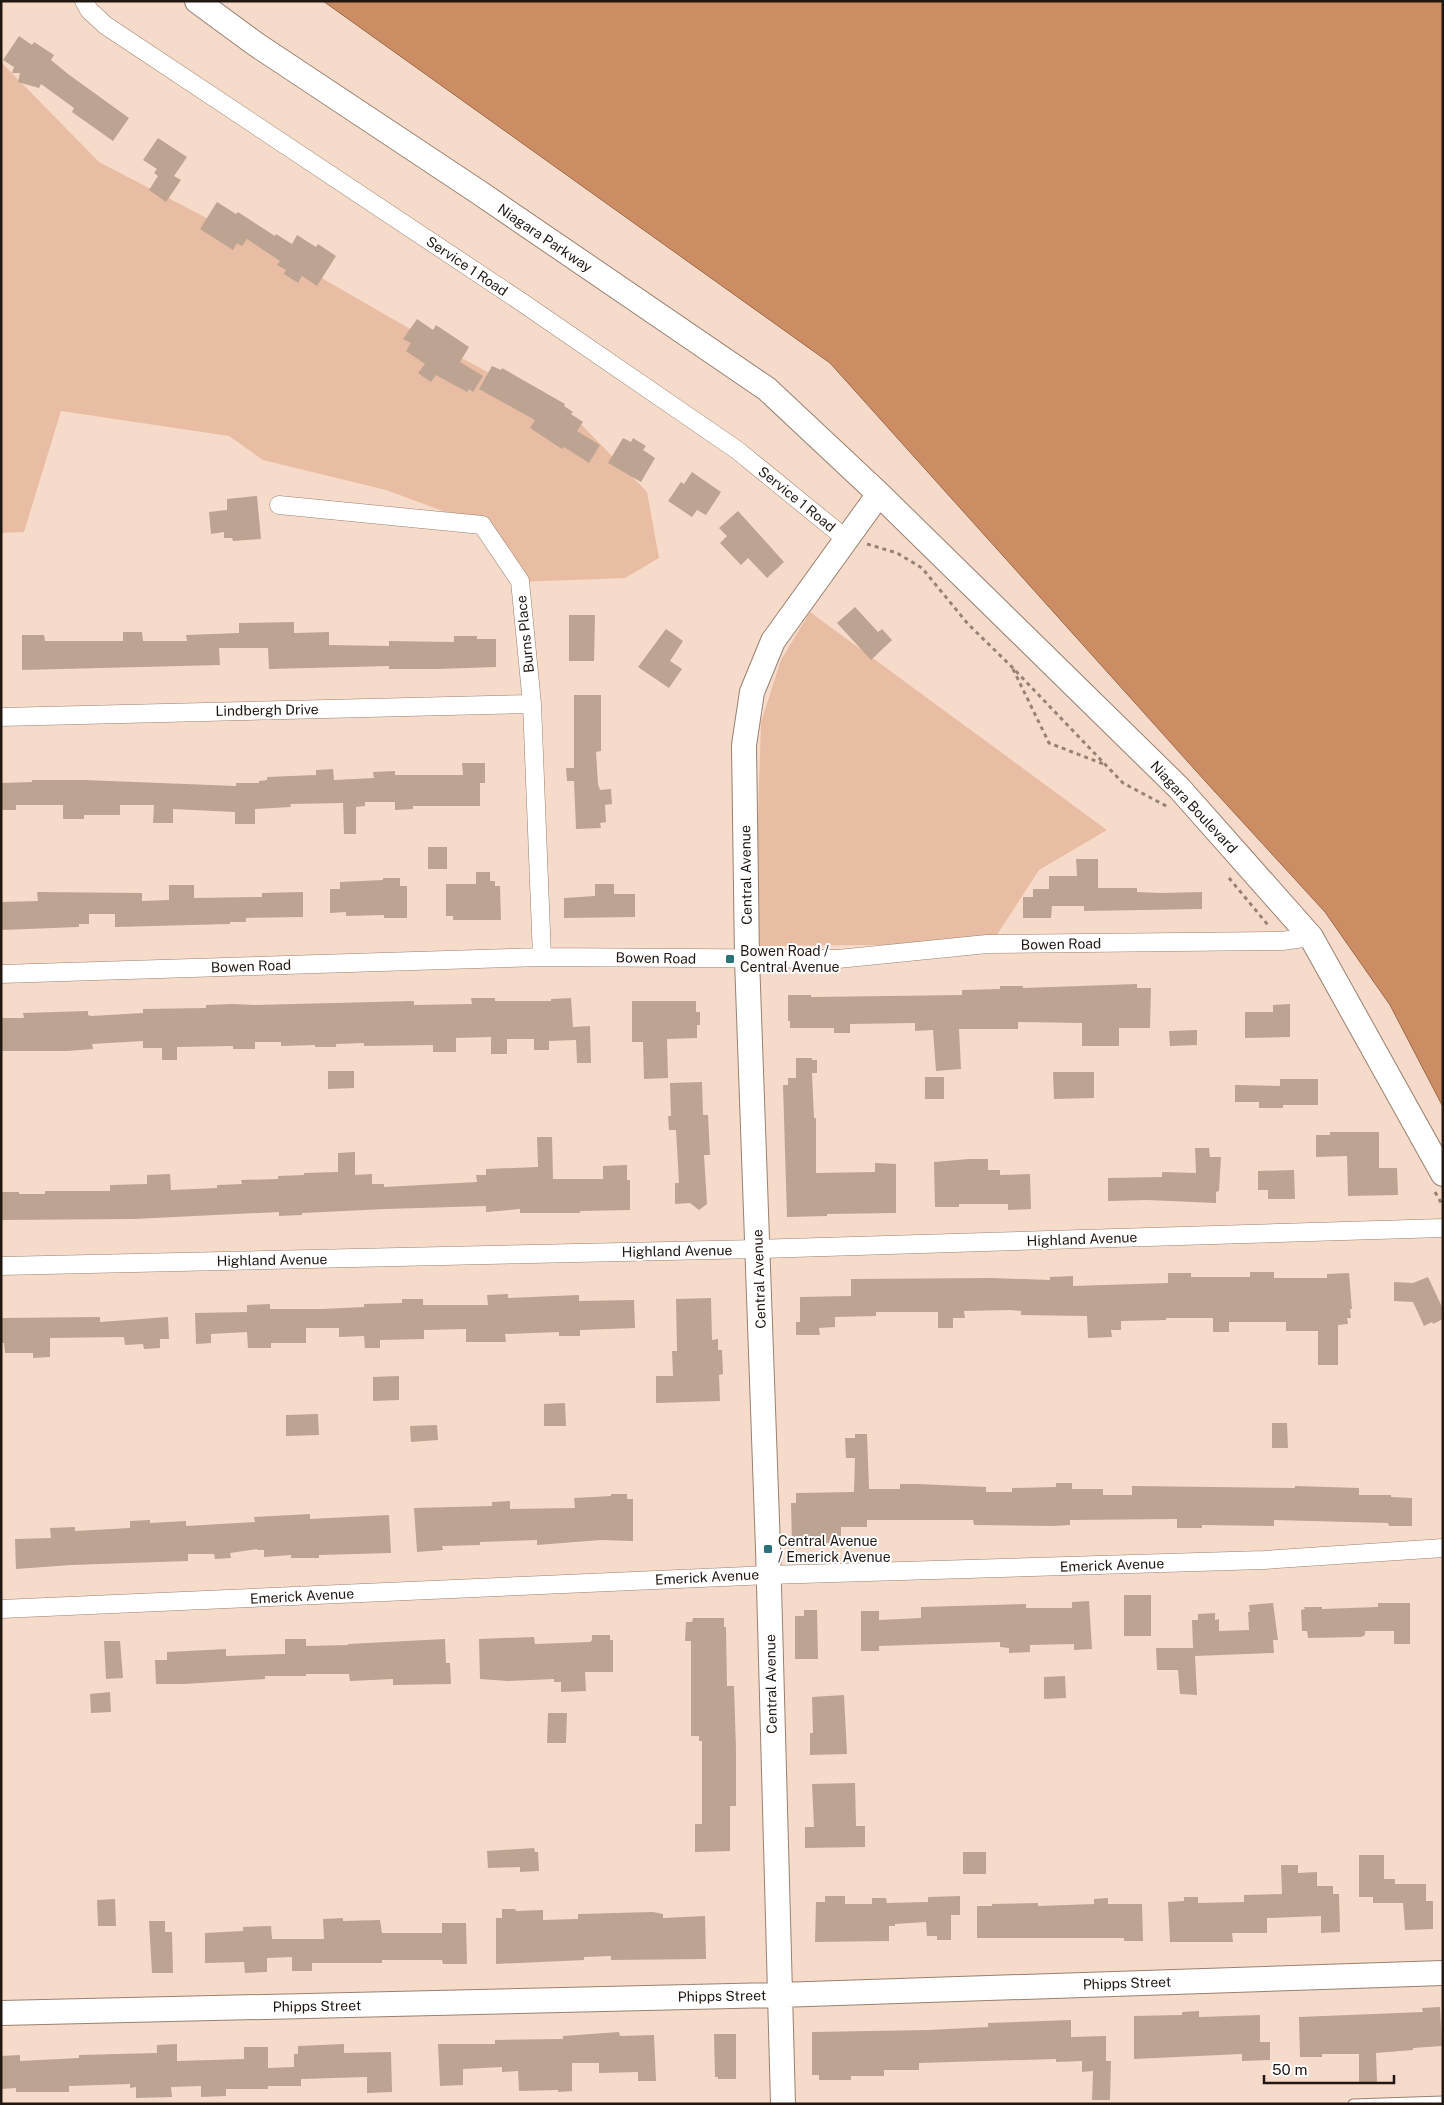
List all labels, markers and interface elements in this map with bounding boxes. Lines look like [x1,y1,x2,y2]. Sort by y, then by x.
street label: Niagara Parkway [495,201,596,276]
street label: Service 1 Road [423,233,511,299]
street label: Service 1 Road [755,463,839,535]
street label: Burns Place [513,594,537,674]
street label: Lindbergh Drive [215,701,319,719]
street label: Niagara Boulevard [1147,758,1241,856]
street label: Central Avenue [737,825,755,925]
street label: Bowen Road [1021,935,1101,953]
place label: Bowen Road / Central Avenue [740,943,840,975]
street label: Bowen Road [616,949,696,967]
marker: Bowen Road / Central Avenue [724,953,736,965]
street label: Bowen Road [210,957,292,975]
street label: Central Avenue [749,1229,769,1329]
street label: Highland Avenue [1026,1229,1138,1249]
street label: Highland Avenue [621,1242,733,1260]
street label: Highland Avenue [216,1251,328,1269]
place label: Central Avenue / Emerick Avenue [778,1533,891,1565]
marker: Central Avenue / Emerick Avenue [762,1543,774,1555]
street label: Emerick Avenue [1060,1555,1164,1575]
street label: Emerick Avenue [654,1566,760,1588]
street label: Emerick Avenue [249,1585,355,1607]
street label: Central Avenue [762,1634,780,1734]
street label: Phipps Street [1082,1973,1172,1993]
street label: Phipps Street [678,1987,766,2005]
street label: Phipps Street [273,1997,361,2015]
scale bar [1264,2052,1394,2084]
text: 50 m [1272,2061,1307,2078]

